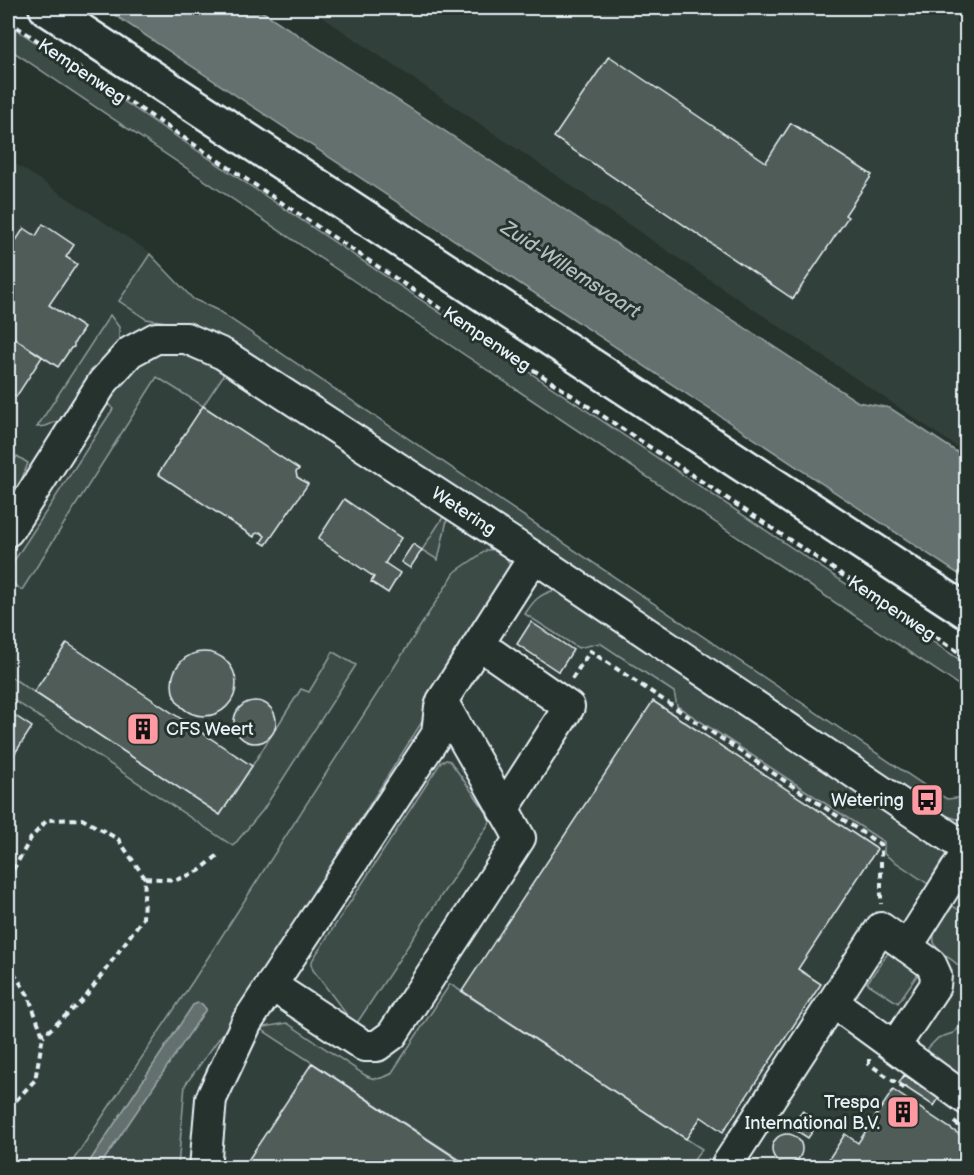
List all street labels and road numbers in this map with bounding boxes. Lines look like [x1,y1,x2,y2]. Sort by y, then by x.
street label: Kempenweg [34,34,130,108]
street label: Kempenweg [439,302,535,376]
street label: Wetering [427,483,500,540]
street label: Kempenweg [844,571,940,645]

